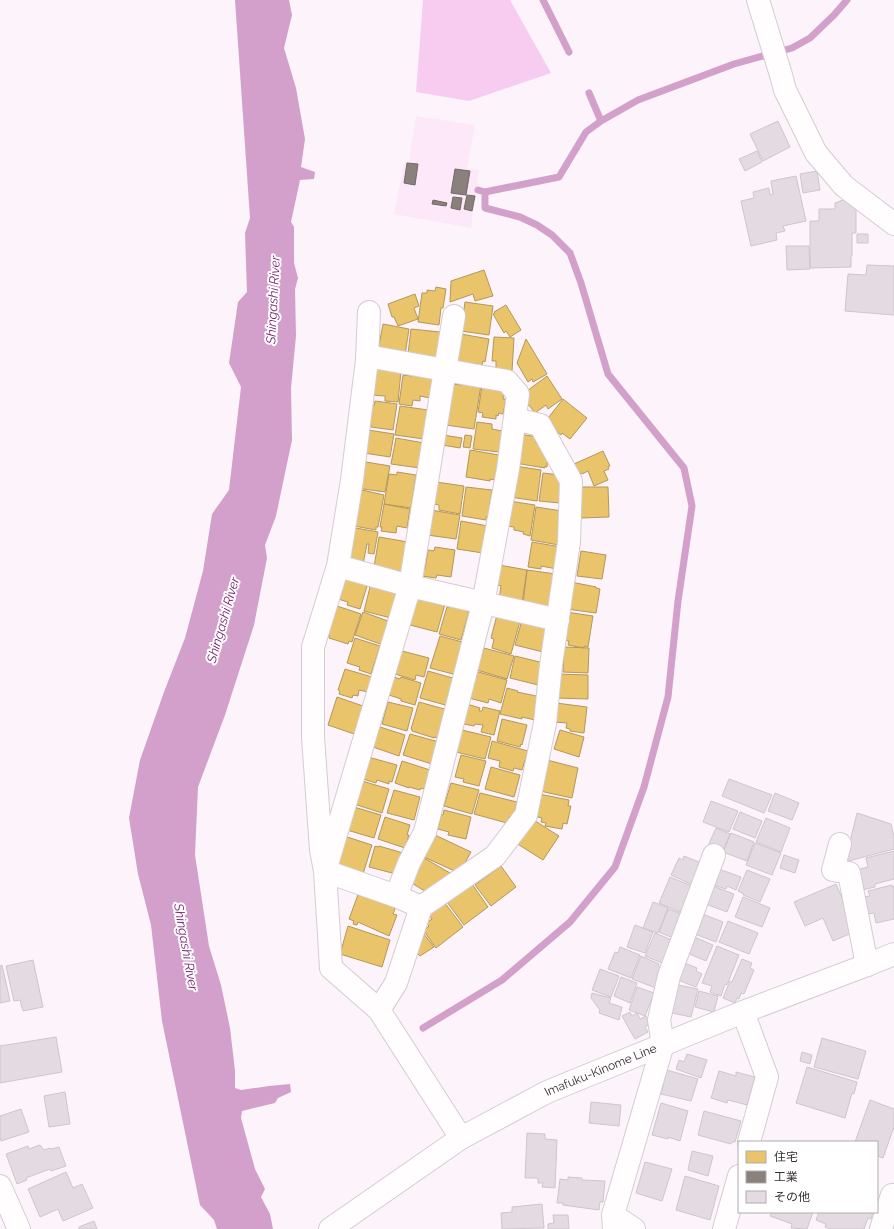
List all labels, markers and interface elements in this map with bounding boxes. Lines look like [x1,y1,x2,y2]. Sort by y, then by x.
water label: Shingashi River [263,255,283,345]
water label: Shingashi River [203,575,243,665]
water label: Shingashi River [171,901,201,992]
street label: Imafuku-Kinome Line [542,1041,659,1099]
legend [738,1141,878,1213]
text: 住宅 [774,1150,798,1164]
text: 工業 [774,1170,798,1184]
text: その他 [774,1190,810,1204]

